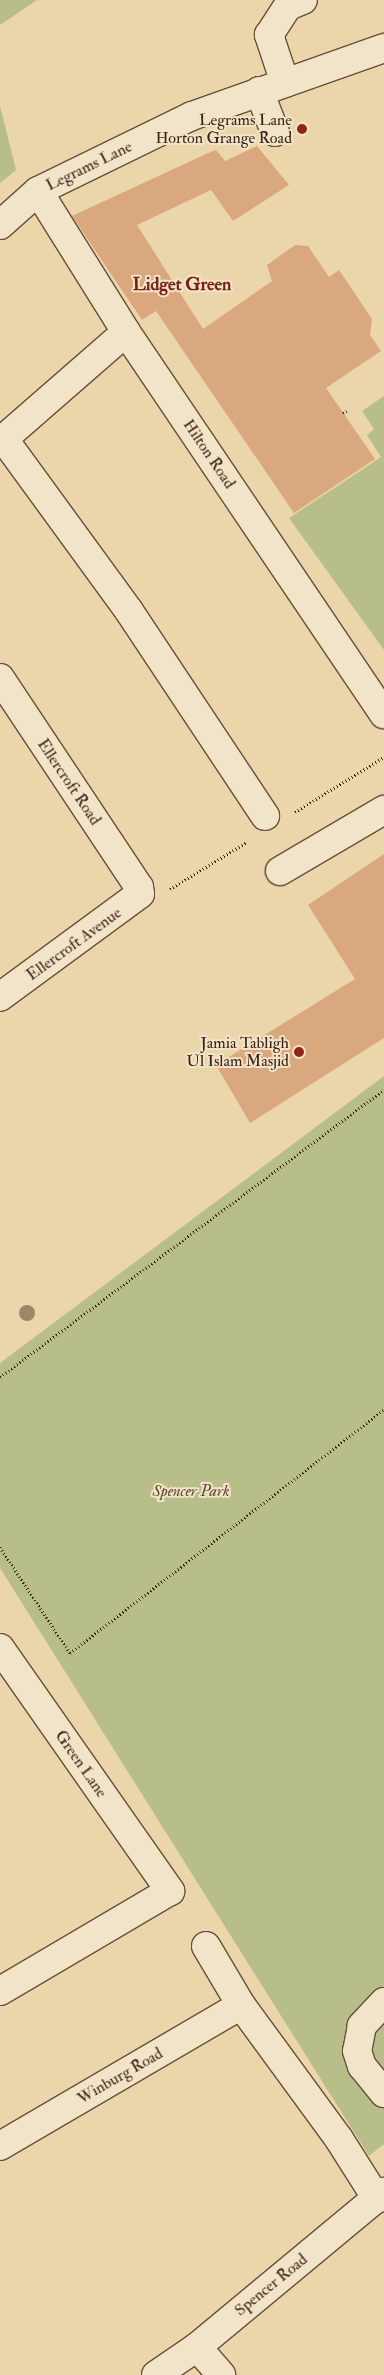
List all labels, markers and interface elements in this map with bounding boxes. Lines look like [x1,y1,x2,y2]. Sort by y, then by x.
place label: Legrams Lane Horton Grange Road [155,110,292,148]
marker: Legrams Lane Horton Grange Road [296,123,308,135]
street label: Legrams Lane [43,137,135,195]
district label: Lidget Green [133,274,231,296]
street label: Hilton Road [179,416,239,492]
street label: Ellercroft Road [33,735,105,829]
street label: Ellercroft Avenue [23,903,125,985]
place label: Jamia Tabligh Ul Islam Masjid [187,1033,289,1071]
marker: Jamia Tabligh Ul Islam Masjid [293,1046,305,1058]
park label: Spencer Park [152,1481,230,1501]
street label: Green Lane [51,1727,111,1801]
street label: Winburg Road [74,2044,166,2108]
street label: Spencer Road [231,2250,311,2320]

